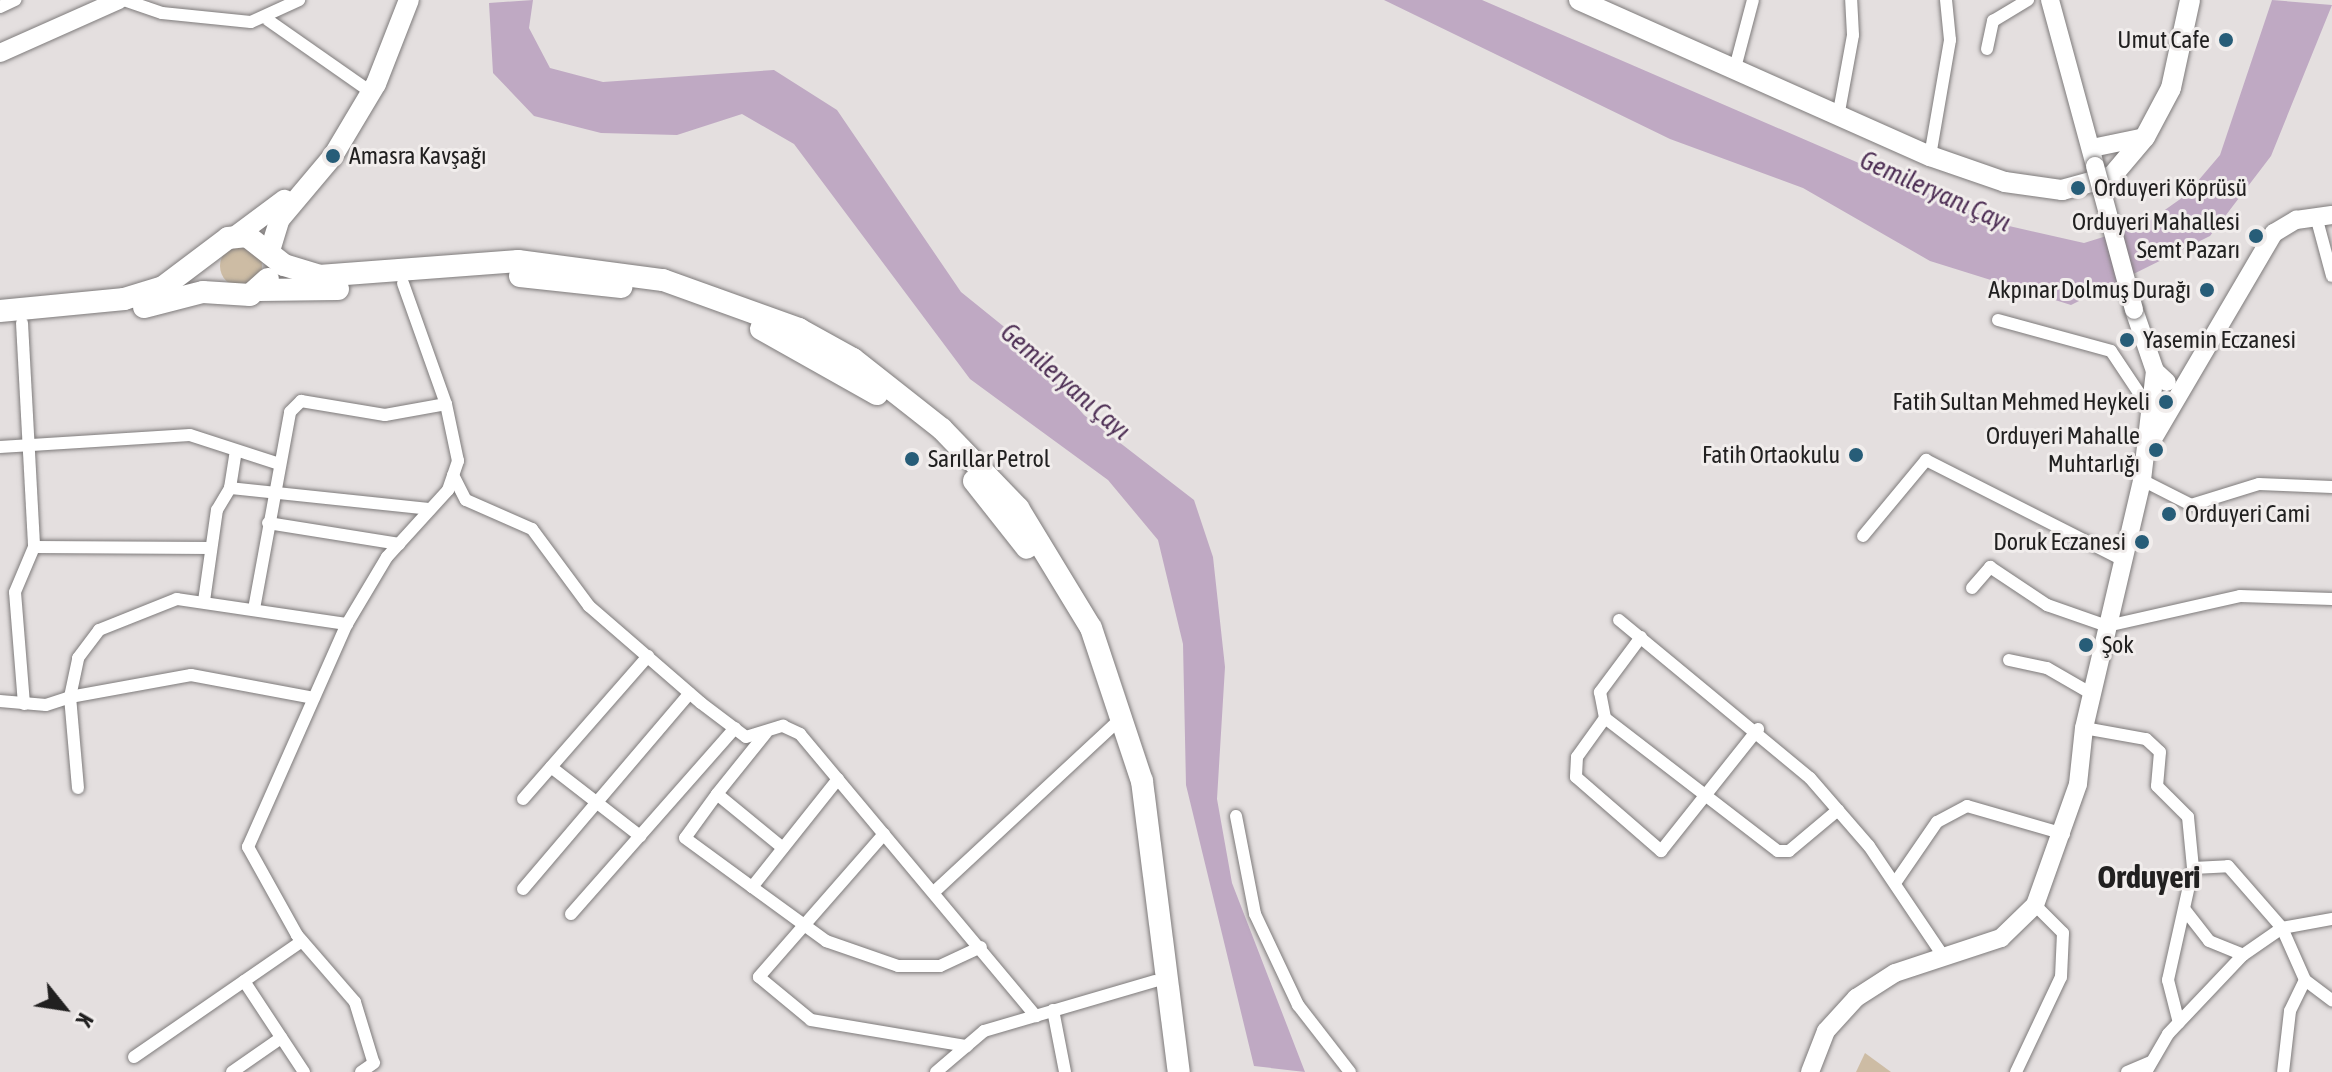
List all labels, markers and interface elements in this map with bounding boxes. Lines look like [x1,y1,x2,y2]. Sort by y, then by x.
place label: Umut Cafe [2117,26,2210,54]
marker: Umut Cafe [2217,31,2235,49]
place label: Amasra Kavşağı [349,142,487,170]
water label: Gemileryanı Çayı [1855,145,2015,239]
marker: Amasra Kavşağı [324,147,342,165]
place label: Orduyeri Köprüsü [2094,174,2247,202]
marker: Orduyeri Köprüsü [2069,179,2087,197]
place label: Orduyeri Mahallesi Semt Pazarı [2072,208,2240,264]
marker: Orduyeri Mahallesi Semt Pazarı [2247,227,2265,245]
place label: Akpınar Dolmuş Durağı [1988,276,2191,304]
marker: Akpınar Dolmuş Durağı [2198,281,2216,299]
water label: Gemileryanı Çayı [994,317,1136,447]
place label: Yasemin Eczanesi [2143,326,2296,354]
marker: Yasemin Eczanesi [2118,331,2136,349]
place label: Fatih Sultan Mehmed Heykeli [1893,388,2150,416]
marker: Fatih Sultan Mehmed Heykeli [2157,393,2175,411]
place label: Orduyeri Mahalle Muhtarlığı [1986,422,2140,478]
place label: Fatih Ortaokulu [1702,441,1840,469]
marker: Orduyeri Mahalle Muhtarlığı [2147,441,2165,459]
place label: Sarıllar Petrol [928,445,1050,473]
marker: Fatih Ortaokulu [1847,446,1865,464]
marker: Sarıllar Petrol [903,450,921,468]
place label: Orduyeri Cami [2185,500,2310,528]
marker: Orduyeri Cami [2160,505,2178,523]
place label: Doruk Eczanesi [1993,528,2126,556]
marker: Doruk Eczanesi [2133,533,2151,551]
place label: Şok [2102,631,2134,659]
marker: Şok [2077,636,2095,654]
district label: Orduyeri [2098,858,2200,896]
north arrow [24,968,104,1048]
text: K [71,1009,99,1031]

